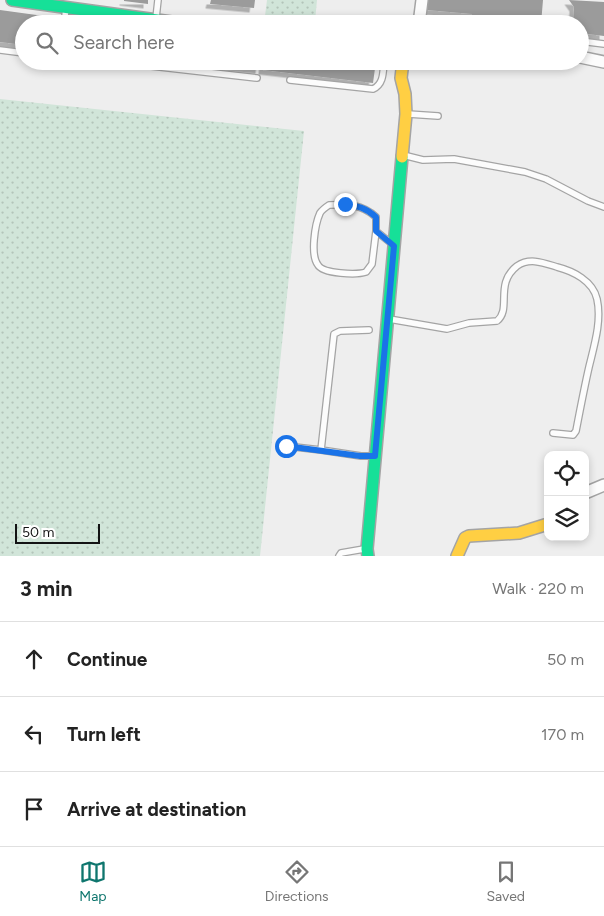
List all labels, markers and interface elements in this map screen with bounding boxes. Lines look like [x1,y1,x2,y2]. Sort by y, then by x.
search box [15,15,589,70]
icon: search [33,29,61,57]
text: Search here [73,31,175,54]
route end [334,193,357,216]
route start [275,435,298,458]
map controls [544,451,589,541]
button: locate [544,451,589,496]
button: layers [544,496,589,541]
scale bar [15,521,100,544]
text: 50 m [22,524,54,541]
text: 3 min [20,576,72,601]
text: Walk · 220 m [492,579,584,598]
icon: ahead [20,645,48,673]
text: Continue [67,648,147,671]
text: 50 m [547,650,584,669]
icon: left [20,720,48,748]
text: Turn left [67,723,141,746]
text: 170 m [541,725,584,744]
icon: arrive [20,795,48,823]
text: Arrive at destination [67,798,246,821]
tab: Map [79,858,107,905]
tab: Directions [265,858,329,905]
tab: Saved [486,858,525,905]

